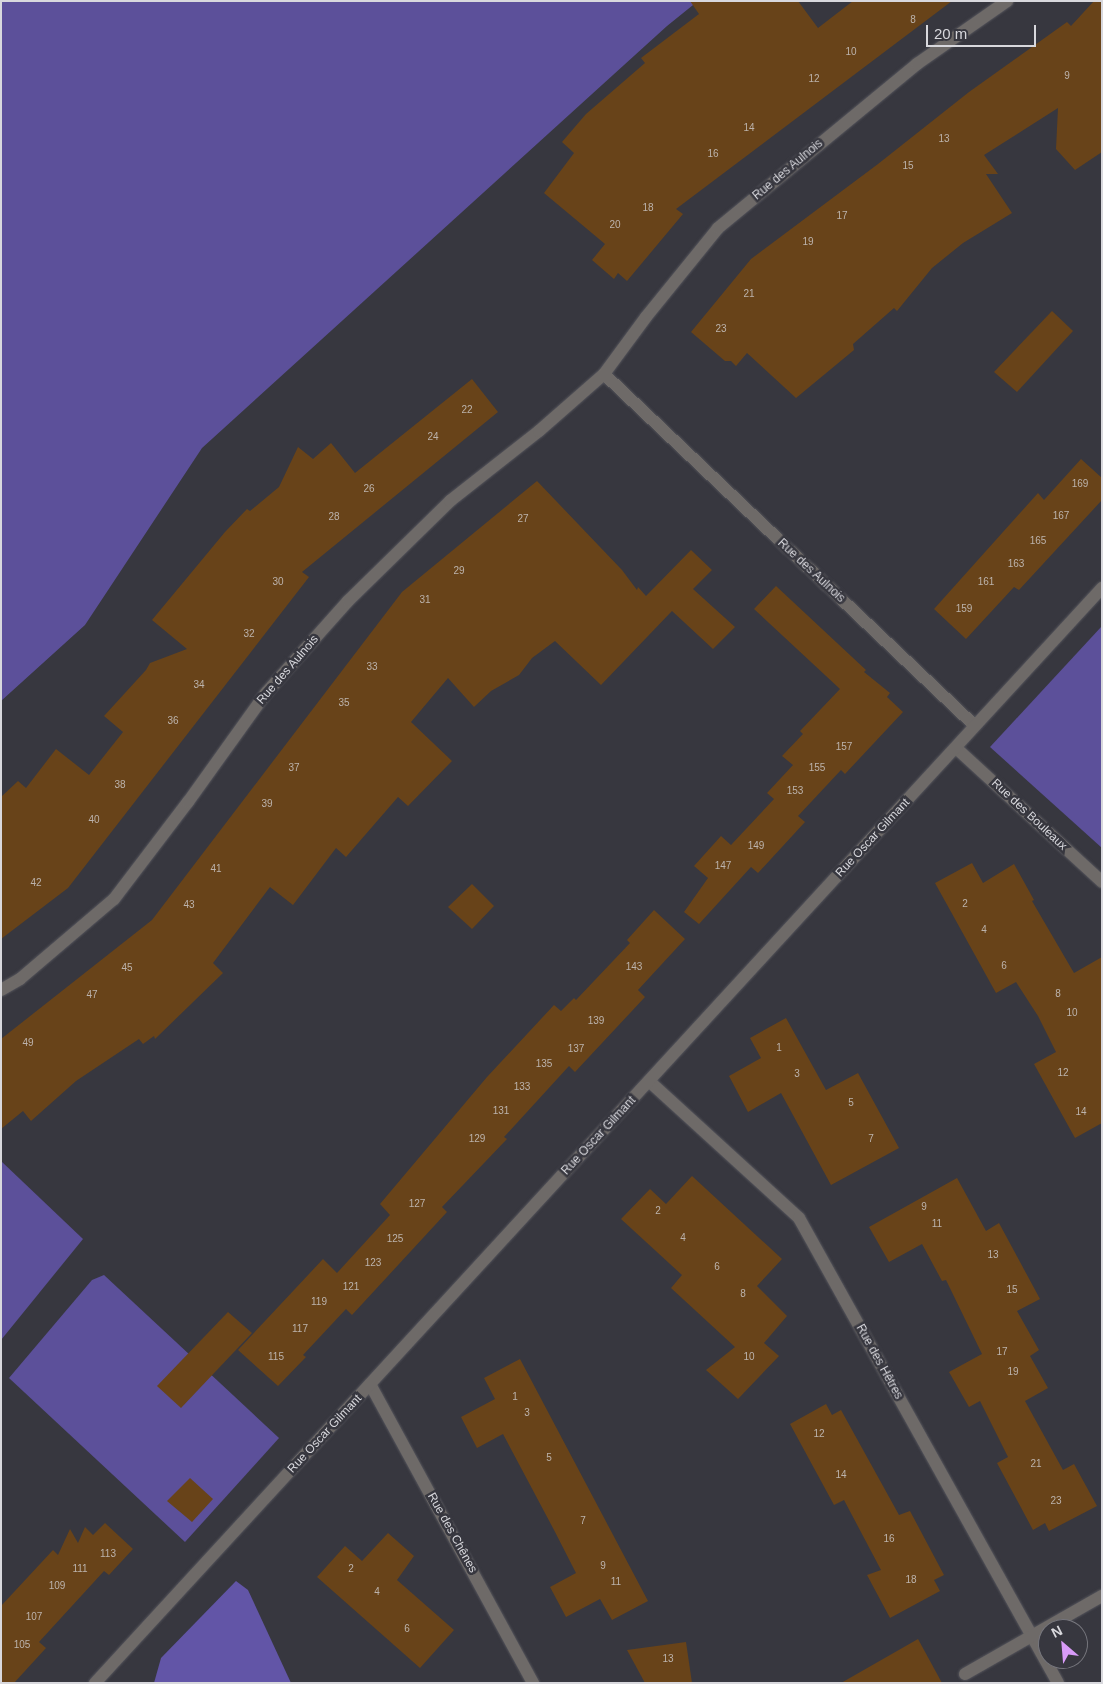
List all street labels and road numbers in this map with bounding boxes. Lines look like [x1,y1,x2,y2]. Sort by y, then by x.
street label: Rue des Aulnois [750,136,826,204]
street label: Rue des Aulnois [774,536,848,606]
street label: Rue des Aulnois [254,632,322,708]
street label: Rue des Bouleaux [988,776,1070,854]
street label: Rue Oscar Gilmant [833,796,913,880]
street label: Rue Oscar Gilmant [559,1094,639,1178]
street label: Rue des Hêtres [852,1322,906,1402]
street label: Rue Oscar Gilmant [285,1392,365,1476]
street label: Rue des Chênes [424,1490,480,1576]

